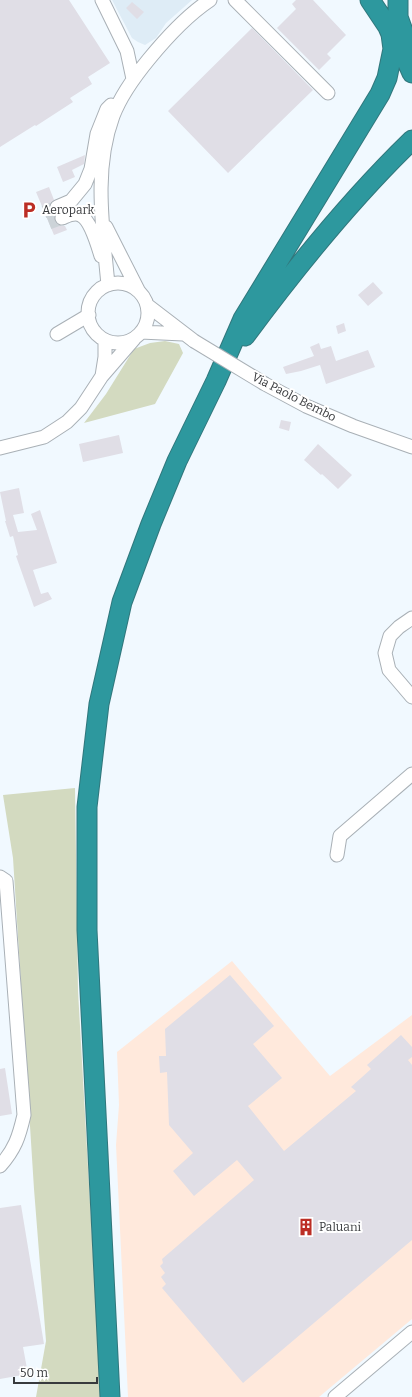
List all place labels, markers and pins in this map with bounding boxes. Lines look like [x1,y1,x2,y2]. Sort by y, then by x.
parking icon: Aeropark [19,200,39,220]
place label: Aeropark [42,203,95,217]
building icon: Paluani [296,1217,316,1237]
place label: Paluani [319,1220,361,1234]

